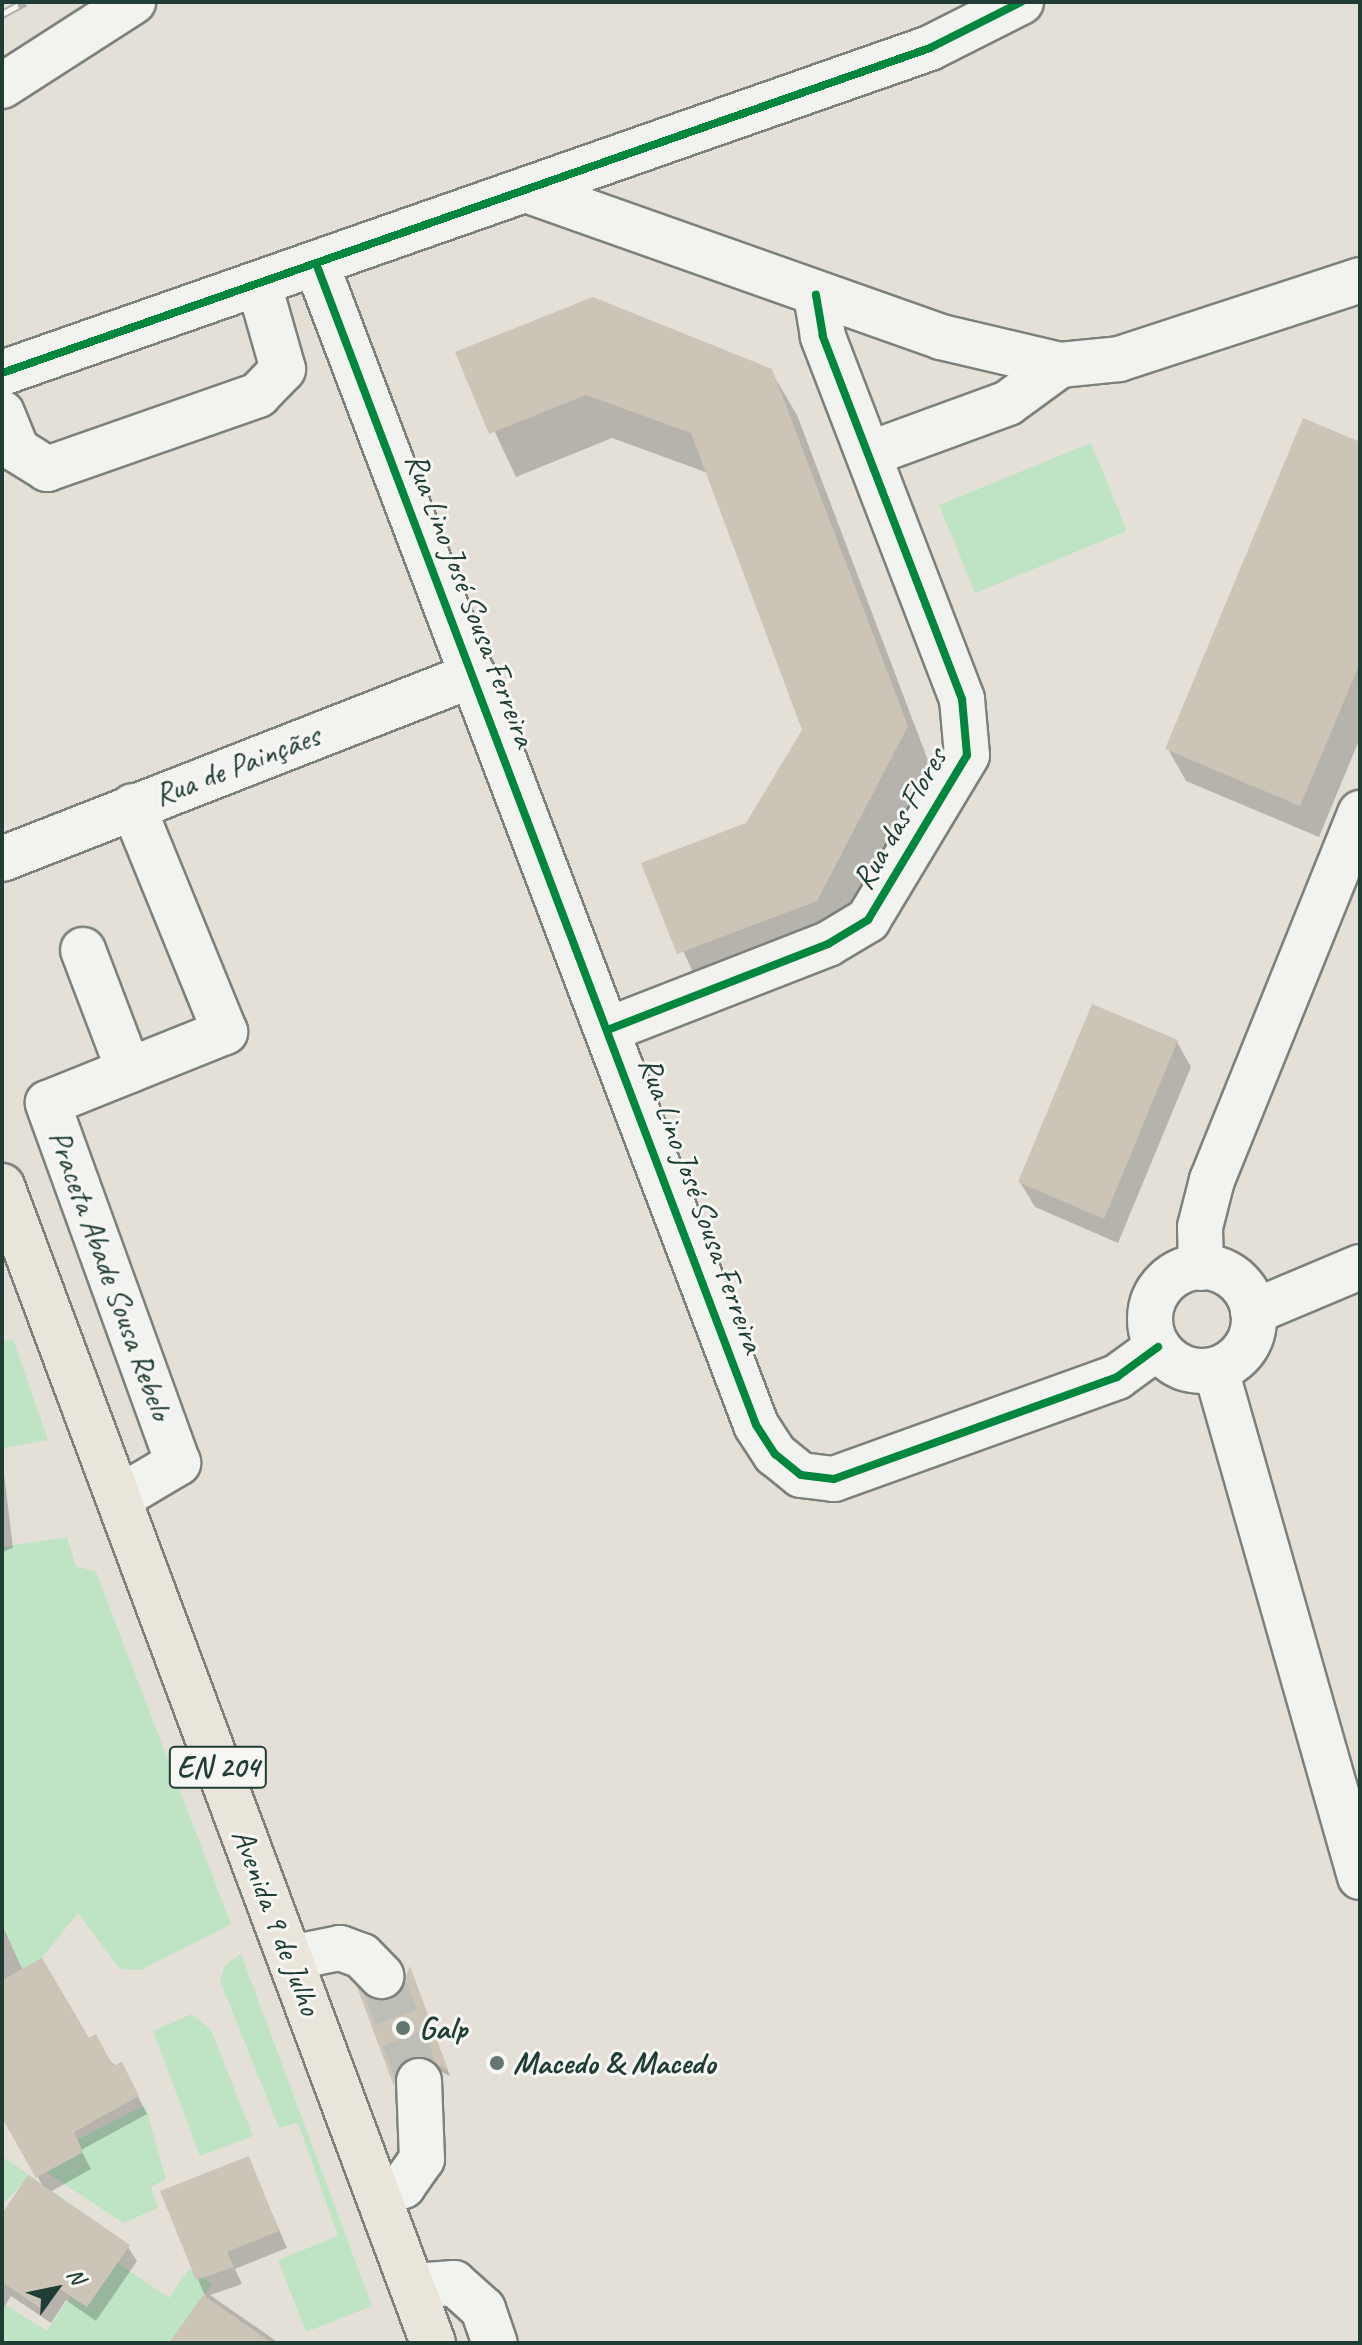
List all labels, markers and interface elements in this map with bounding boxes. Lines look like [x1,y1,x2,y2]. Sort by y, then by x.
street label: Rua Lino José Sousa Ferreira [396,448,544,752]
street label: Rua de Painçães [149,717,325,815]
street label: Rua das Flores [844,741,956,897]
street label: Rua Lino José Sousa Ferreira [630,1052,772,1358]
street label: Praceta Abade Sousa Rebelo [40,1125,180,1425]
road number: EN 204 [168,1741,268,1793]
street label: Avenida 9 de Julho [223,1824,329,2020]
place label: Galp [419,2009,467,2047]
marker: Galp [394,2019,412,2037]
place label: Macedo & Macedo [513,2044,715,2082]
marker: Macedo & Macedo [488,2054,506,2072]
north arrow [16,2249,96,2329]
text: N [61,2263,92,2289]

